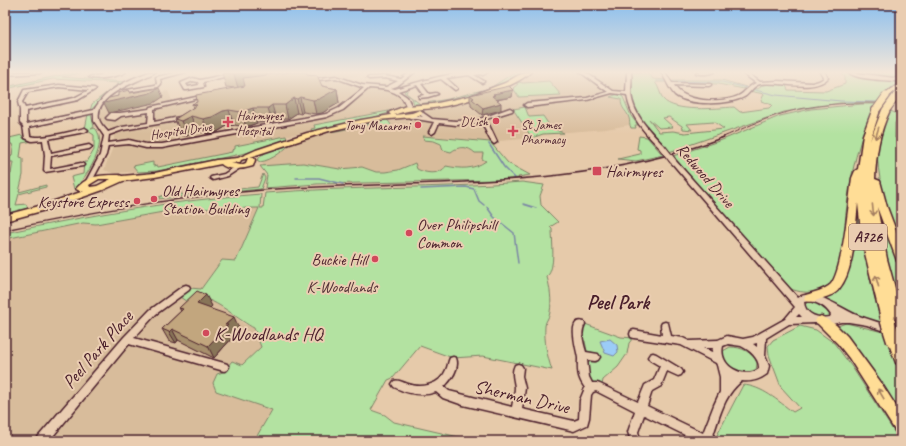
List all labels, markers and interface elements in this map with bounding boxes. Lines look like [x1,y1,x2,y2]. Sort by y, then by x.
place label: Hairmyres Hospital [237,108,284,139]
place label: D'Lish [461,114,489,130]
marker: Hairmyres Hospital [222,116,234,128]
marker: D'Lish [491,116,501,126]
place label: St James Pharmacy [521,117,567,148]
place label: Tony Macaroni [345,118,412,134]
street label: Hospital Drive [149,119,214,143]
marker: Tony Macaroni [413,120,423,130]
marker: St James Pharmacy [508,126,518,136]
one-way arrow [873,126,880,139]
street label: Redwood Drive [672,140,740,213]
place label: Hairmyres [606,162,664,182]
marker: Hairmyres [591,165,603,177]
place label: Old Hairmyres Station Building [162,181,251,219]
place label: Keystore Express [38,192,131,212]
marker: Old Hairmyres Station Building [149,194,159,204]
marker: Keystore Express [132,196,142,206]
one-way arrow [869,203,877,216]
place label: Over Philipshill Common [417,215,500,253]
road number: A726 [849,224,887,250]
marker: Over Philipshill Common [404,228,414,238]
place label: Buckie Hill [312,250,370,270]
marker: Buckie Hill [370,254,380,264]
one-way arrow [873,275,880,288]
park label: K-Woodlands [307,277,379,297]
district label: Peel Park [587,290,651,315]
street label: Peel Park Place [57,304,140,394]
place label: K-Woodlands HQ [214,322,324,346]
marker: K-Woodlands HQ [201,328,211,338]
street label: Sherman Drive [472,374,573,420]
one-way arrow [876,388,884,400]

